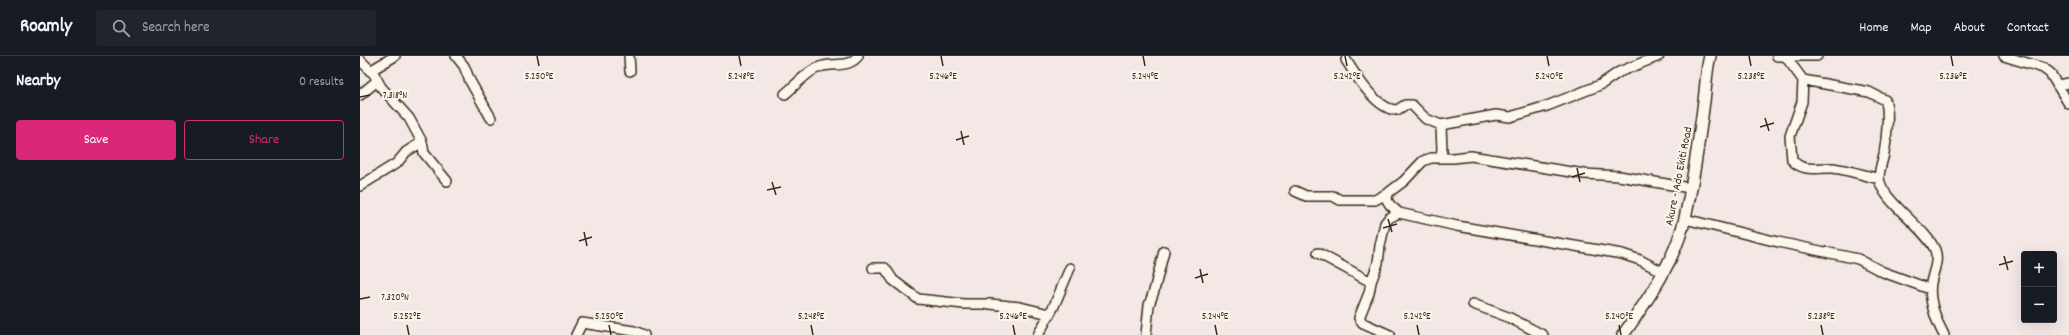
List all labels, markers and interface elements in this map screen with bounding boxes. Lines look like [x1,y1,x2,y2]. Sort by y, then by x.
search box [96,10,376,46]
text: Roamly [20,14,72,41]
icon: search [110,17,132,39]
text: Search here [142,17,210,39]
text: Home [1859,18,1888,38]
text: Map [1910,18,1932,38]
text: About [1954,18,1985,38]
text: Contact [2007,18,2049,38]
text: Nearby [16,70,60,94]
text: 5.250°E [525,70,554,84]
text: 5.248°E [728,70,755,84]
text: 5.246°E [929,70,957,84]
text: 5.244°E [1132,70,1159,84]
text: 5.242°E [1334,70,1361,84]
text: 5.240°E [1535,70,1563,84]
text: 5.238°E [1738,70,1765,84]
text: 5.236°E [1939,70,1967,84]
text: 0 results [299,73,344,92]
text: 7.318°N [383,89,407,103]
button: Save [16,120,176,160]
button: Share [184,120,344,160]
street label: Akure - Ado Ekiti Road [1662,125,1697,227]
map controls [2021,251,2057,323]
button: + [2021,251,2057,287]
button: − [2021,287,2057,323]
text: 7.320°N [381,291,409,305]
text: 5.252°E [393,310,421,324]
text: 5.250°E [595,310,624,324]
text: 5.248°E [798,310,825,324]
text: 5.246°E [999,310,1027,324]
text: 5.244°E [1202,310,1229,324]
text: 5.242°E [1404,310,1431,324]
text: 5.240°E [1605,310,1633,324]
text: 5.238°E [1808,310,1835,324]

